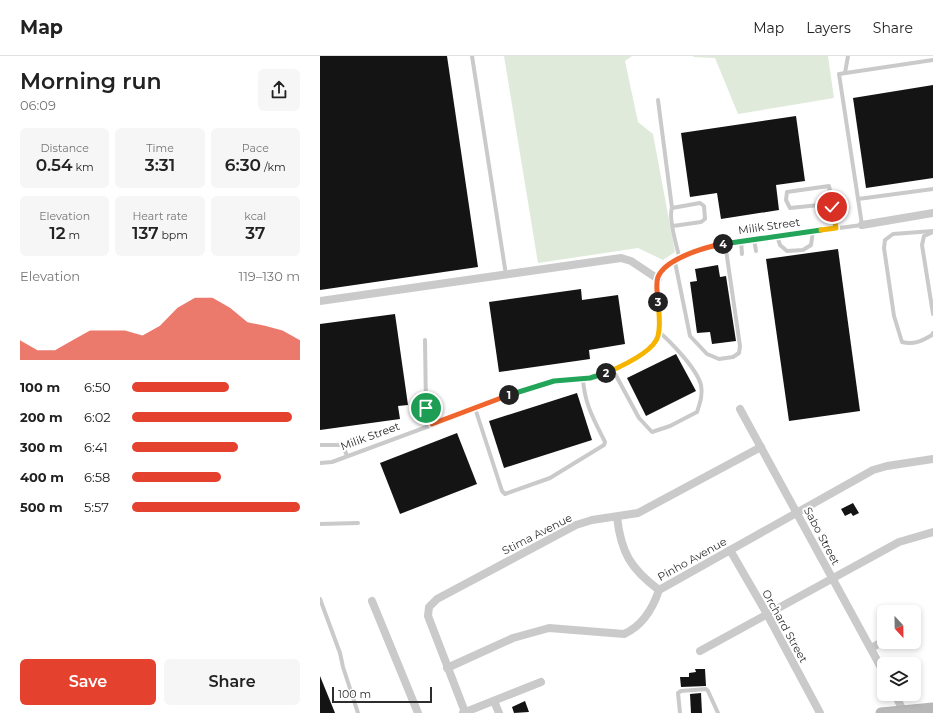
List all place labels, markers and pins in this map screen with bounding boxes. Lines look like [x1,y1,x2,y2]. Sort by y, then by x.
pin [815,190,849,224]
pin: 4 [713,234,733,254]
pin: 3 [648,292,668,312]
pin: 2 [596,363,616,383]
pin: 1 [499,385,519,405]
pin [409,391,443,425]

